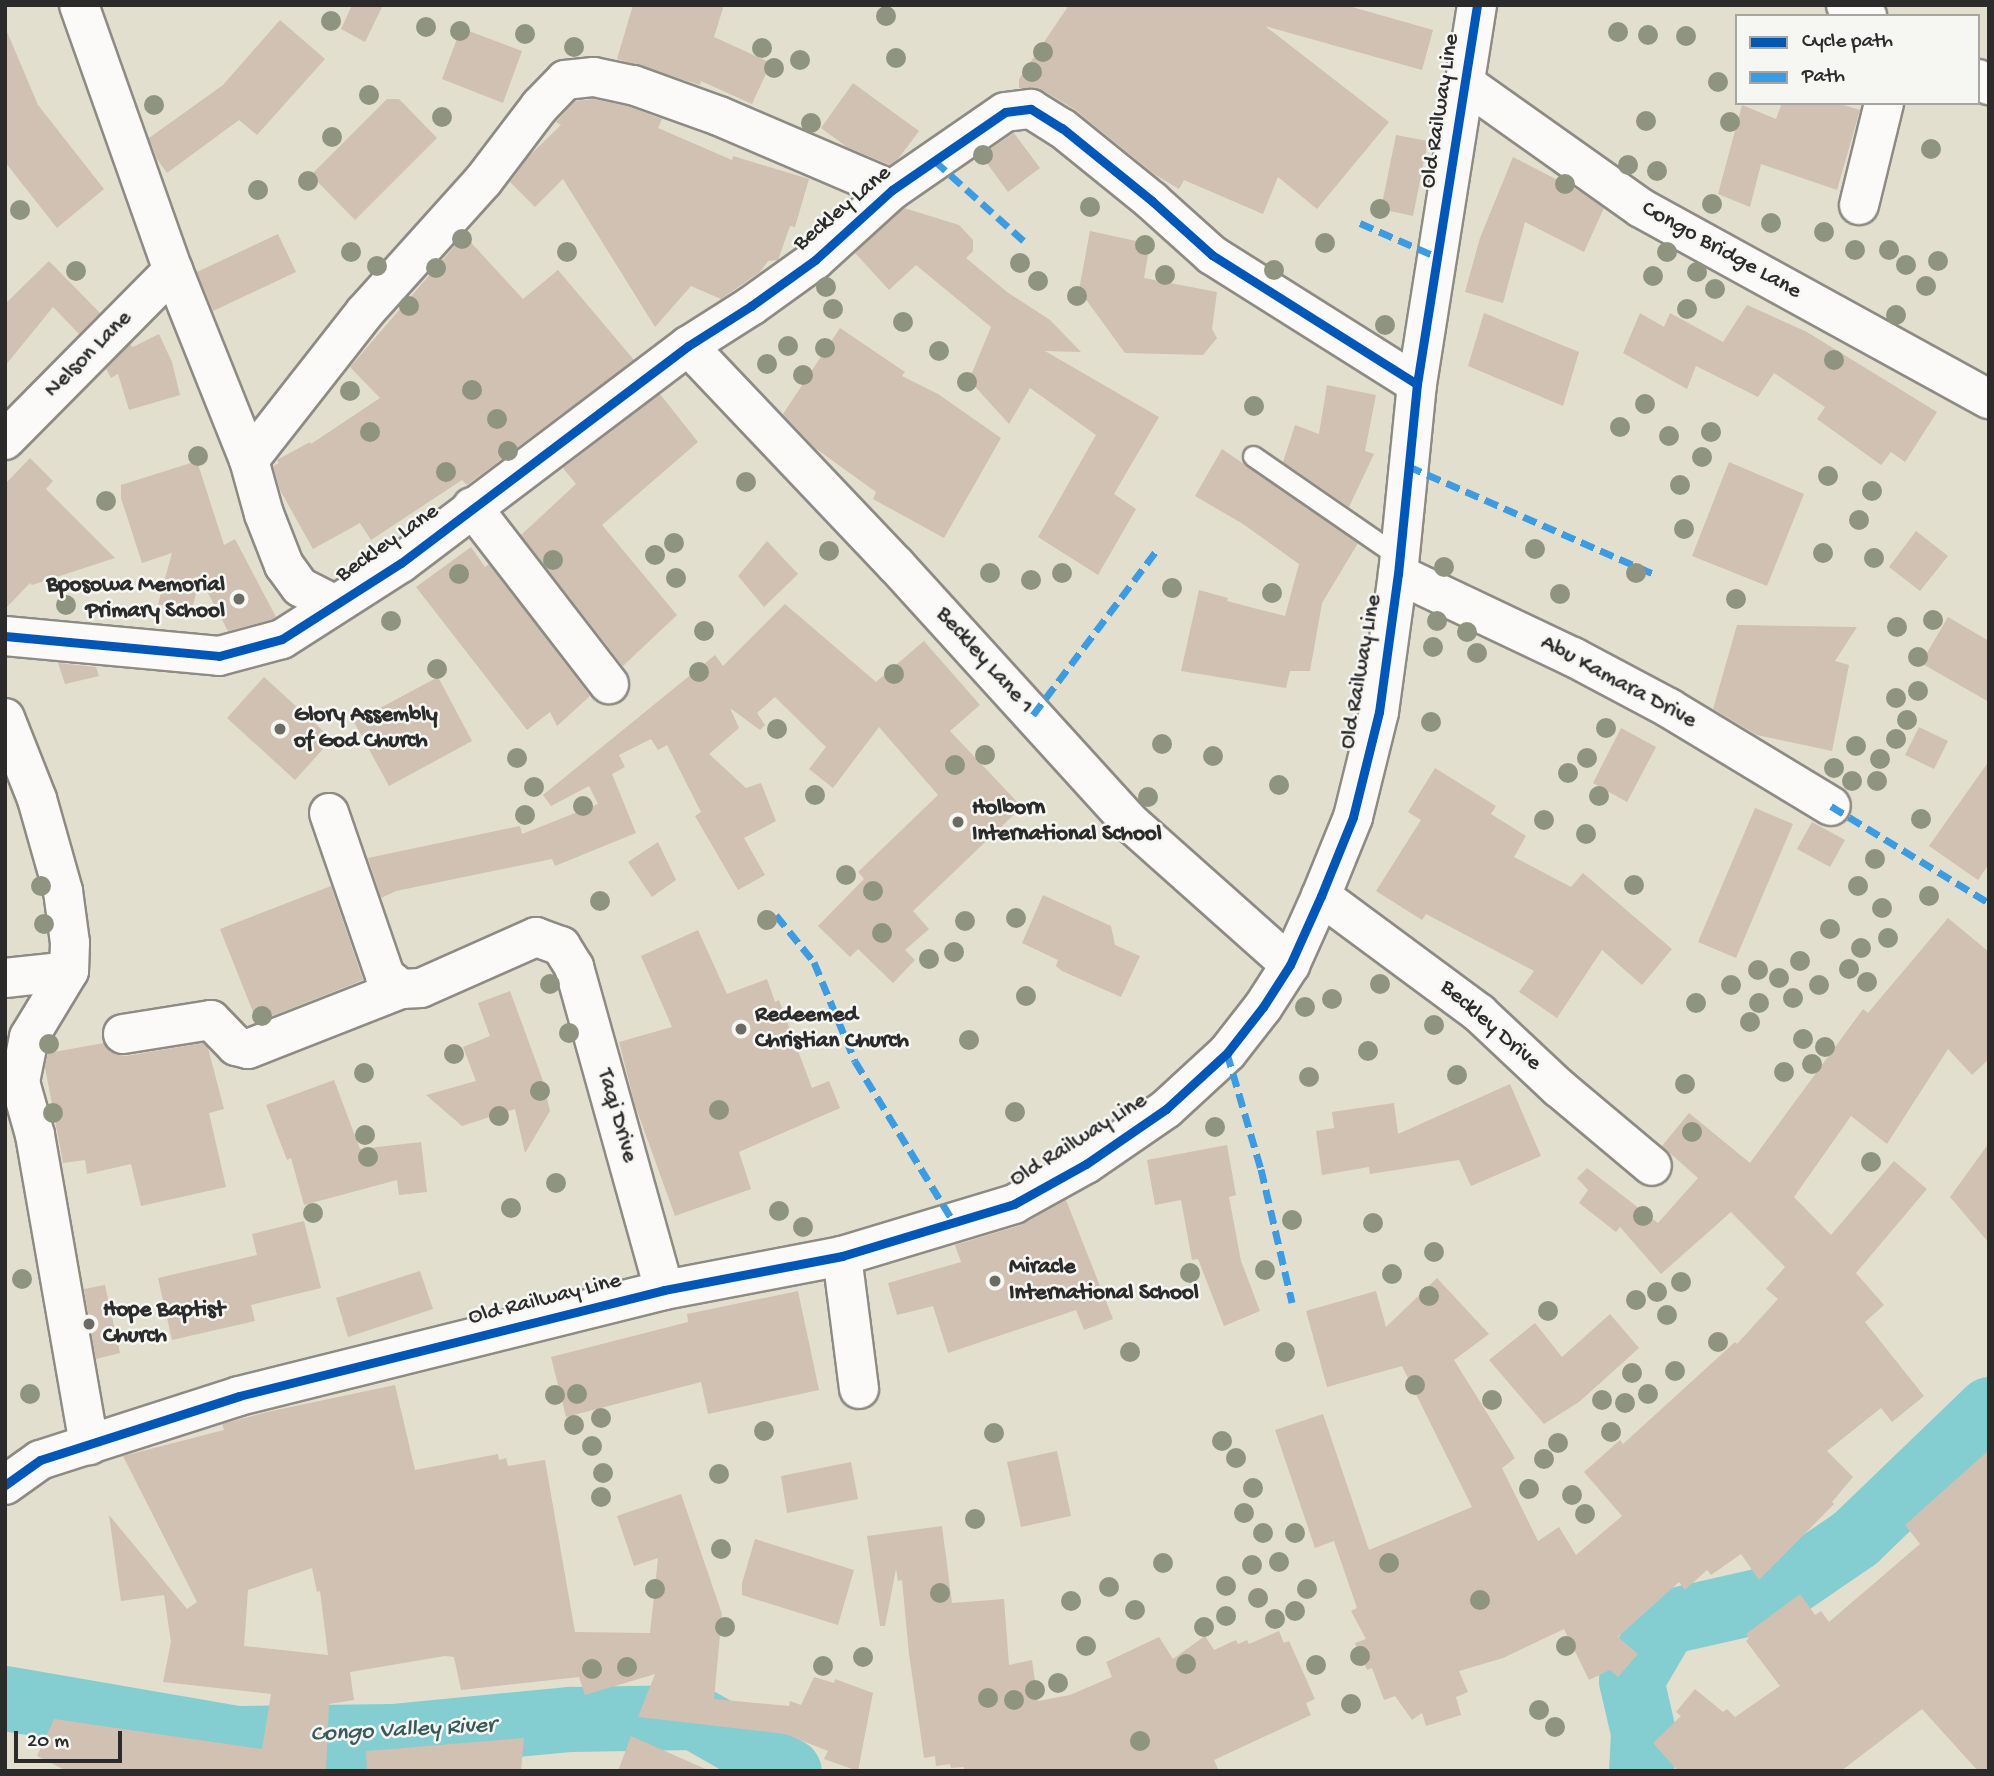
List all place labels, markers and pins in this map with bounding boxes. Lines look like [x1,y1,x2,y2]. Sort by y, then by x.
place label: Bposowa Memorial Primary School [46,572,225,626]
marker: Bposowa Memorial Primary School [231,591,247,607]
place label: Glory Assembly of God Church [294,702,438,756]
marker: Glory Assembly of God Church [272,721,288,737]
place label: Holborn International School [972,795,1162,849]
marker: Holborn International School [950,814,966,830]
place label: Redeemed Christian Church [755,1002,909,1056]
marker: Redeemed Christian Church [733,1021,749,1037]
place label: Miracle International School [1009,1254,1199,1308]
marker: Miracle International School [987,1273,1003,1289]
place label: Hope Baptist Church [103,1297,225,1351]
marker: Hope Baptist Church [81,1316,97,1332]

